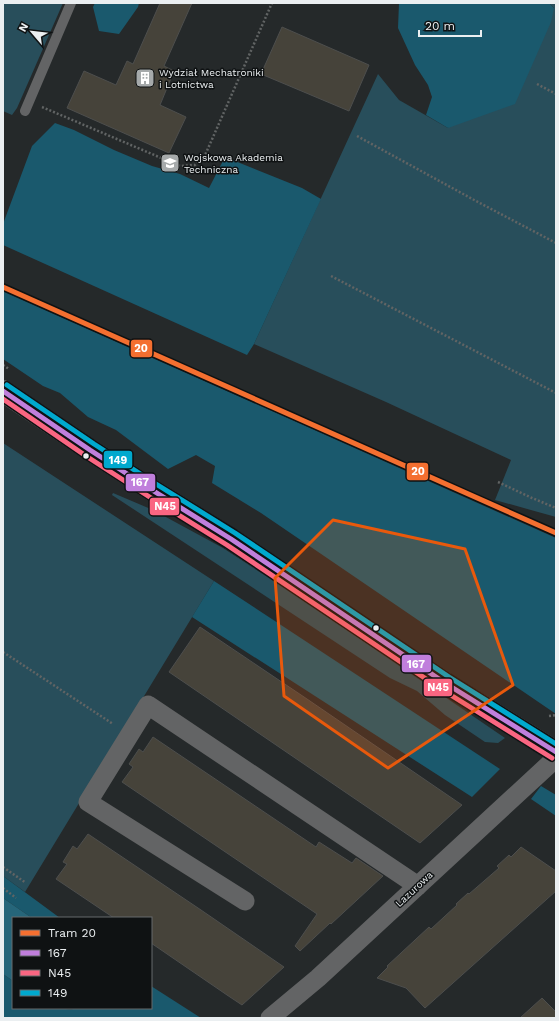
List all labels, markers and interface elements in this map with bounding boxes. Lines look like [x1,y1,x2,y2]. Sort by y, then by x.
north arrow [12,12,52,52]
scale bar [419,12,481,38]
text: 20 m [425,19,455,33]
text: N [16,21,31,34]
building icon: Wydział Mechatroniki i Lotnictwa [134,67,156,89]
place label: Wydział Mechatroniki i Lotnictwa [159,67,264,90]
school or university icon: Wojskowa Akademia Techniczna [159,152,181,174]
place label: Wojskowa Akademia Techniczna [184,152,283,175]
line badge: 20 [130,339,153,358]
text: 20 [134,342,148,355]
line badge: 149 [103,450,133,469]
unlabelled marker [81,451,91,461]
text: 149 [109,454,128,467]
line badge: 20 [406,462,429,481]
text: 20 [411,465,425,478]
line badge: 167 [125,473,156,492]
text: 167 [131,476,149,489]
line badge: N45 [149,497,180,516]
text: N45 [154,500,176,513]
unlabelled marker [371,623,381,633]
line badge: 167 [401,654,432,673]
text: 167 [407,658,425,671]
line badge: N45 [423,678,453,697]
text: N45 [427,681,449,694]
street label: Lazurowa [393,869,435,909]
legend [12,917,152,1009]
text: Tram 20 [48,926,96,940]
text: 167 [48,946,67,960]
text: N45 [48,966,71,980]
text: 149 [48,986,67,1000]

